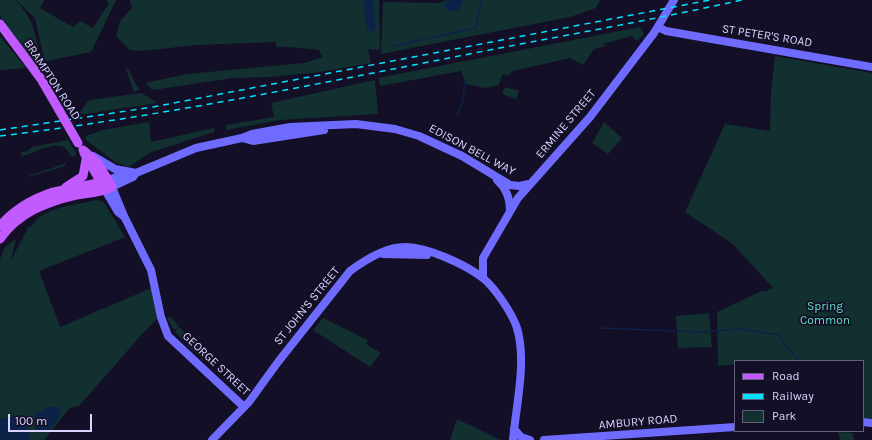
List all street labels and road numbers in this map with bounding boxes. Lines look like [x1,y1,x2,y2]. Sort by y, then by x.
street label: ST PETER'S ROAD [721,22,813,50]
street label: BRAMPTON ROAD [21,37,83,123]
street label: ERMINE STREET [533,87,599,161]
street label: EDISON BELL WAY [426,121,518,179]
street label: ST JOHN'S STREET [271,264,343,348]
street label: GEORGE STREET [179,329,253,399]
street label: AMBURY ROAD [598,411,678,433]

